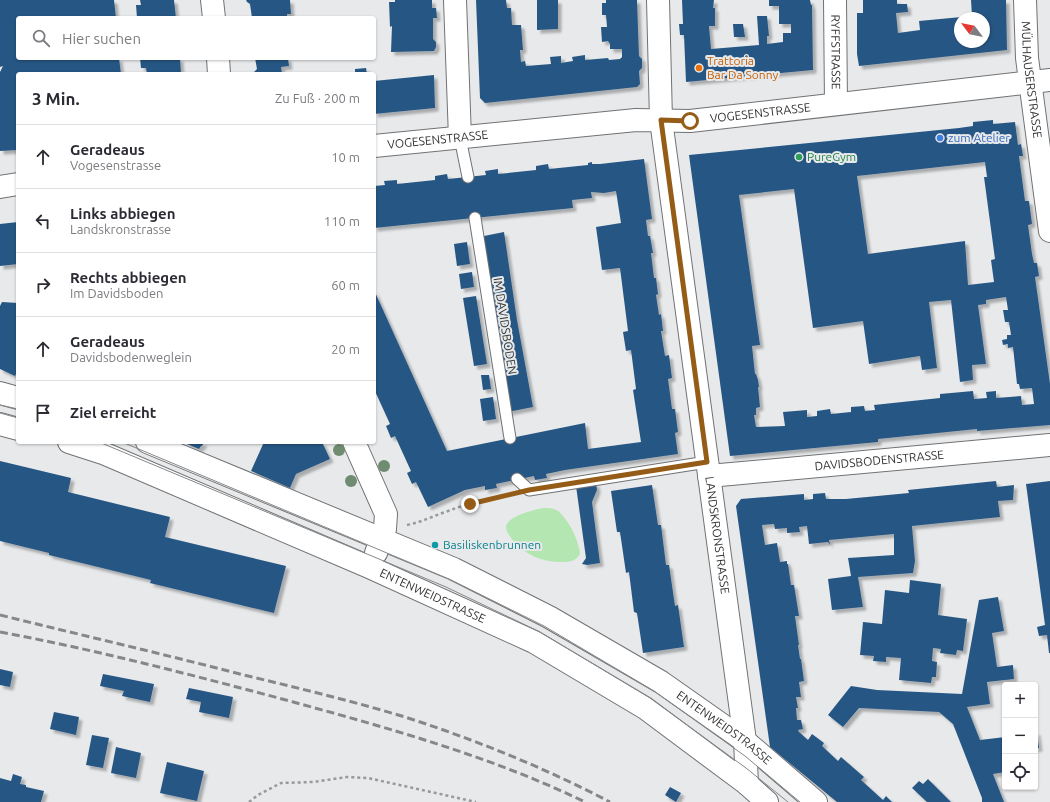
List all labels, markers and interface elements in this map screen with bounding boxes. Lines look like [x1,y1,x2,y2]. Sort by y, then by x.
north arrow [954,12,990,48]
street label: RYFFSTRASSE [829,14,843,90]
search box [16,16,376,60]
street label: MÜLHAUSERSTRASSE [1020,21,1045,139]
icon: search [30,27,52,49]
text: Hier suchen [62,30,141,47]
place label: Trattoria Bar Da Sonny [707,54,778,81]
marker: Trattoria Bar Da Sonny [694,63,704,73]
text: 3 Min. [32,89,80,108]
text: Zu Fuß · 200 m [275,91,360,105]
street label: VOGESENSTRASSE [709,100,811,125]
route start [681,112,699,130]
street label: VOGESENSTRASSE [387,128,489,151]
place label: zum Atelier [948,131,1010,144]
marker: zum Atelier [935,133,945,143]
text: Geradeaus [70,141,145,158]
icon: ahead [32,146,54,168]
text: 10 m [331,150,360,164]
place label: PureGym [807,150,856,163]
marker: PureGym [794,152,804,162]
text: Vogesenstrasse [70,158,161,172]
text: Links abbiegen [70,205,175,222]
icon: left [32,210,54,232]
text: 110 m [324,214,360,228]
text: Landskronstrasse [70,222,171,236]
text: Rechts abbiegen [70,269,187,286]
icon: right [32,274,54,296]
street label: IM DAVIDSBODEN [491,277,520,375]
text: 60 m [331,278,360,292]
text: Im Davidsboden [70,286,164,300]
text: Geradeaus [70,333,145,350]
icon: ahead [32,338,54,360]
text: 20 m [331,342,360,356]
text: Davidsbodenweglein [70,350,192,364]
icon: arrive [32,402,54,424]
text: Ziel erreicht [70,404,156,421]
street label: DAVIDSBODENSTRASSE [814,448,945,472]
street label: LANDSKRONSTRASSE [703,476,732,595]
route end [461,495,479,513]
place label: Basiliskenbrunnen [443,538,541,551]
marker: Basiliskenbrunnen [430,540,440,550]
street label: ENTENWEIDSTRASSE [378,566,488,625]
map controls [1002,682,1038,790]
button: + [1002,682,1038,718]
street label: ENTENWEIDSTRASSE [674,688,774,767]
button: − [1002,718,1038,754]
button: locate [1002,754,1038,790]

